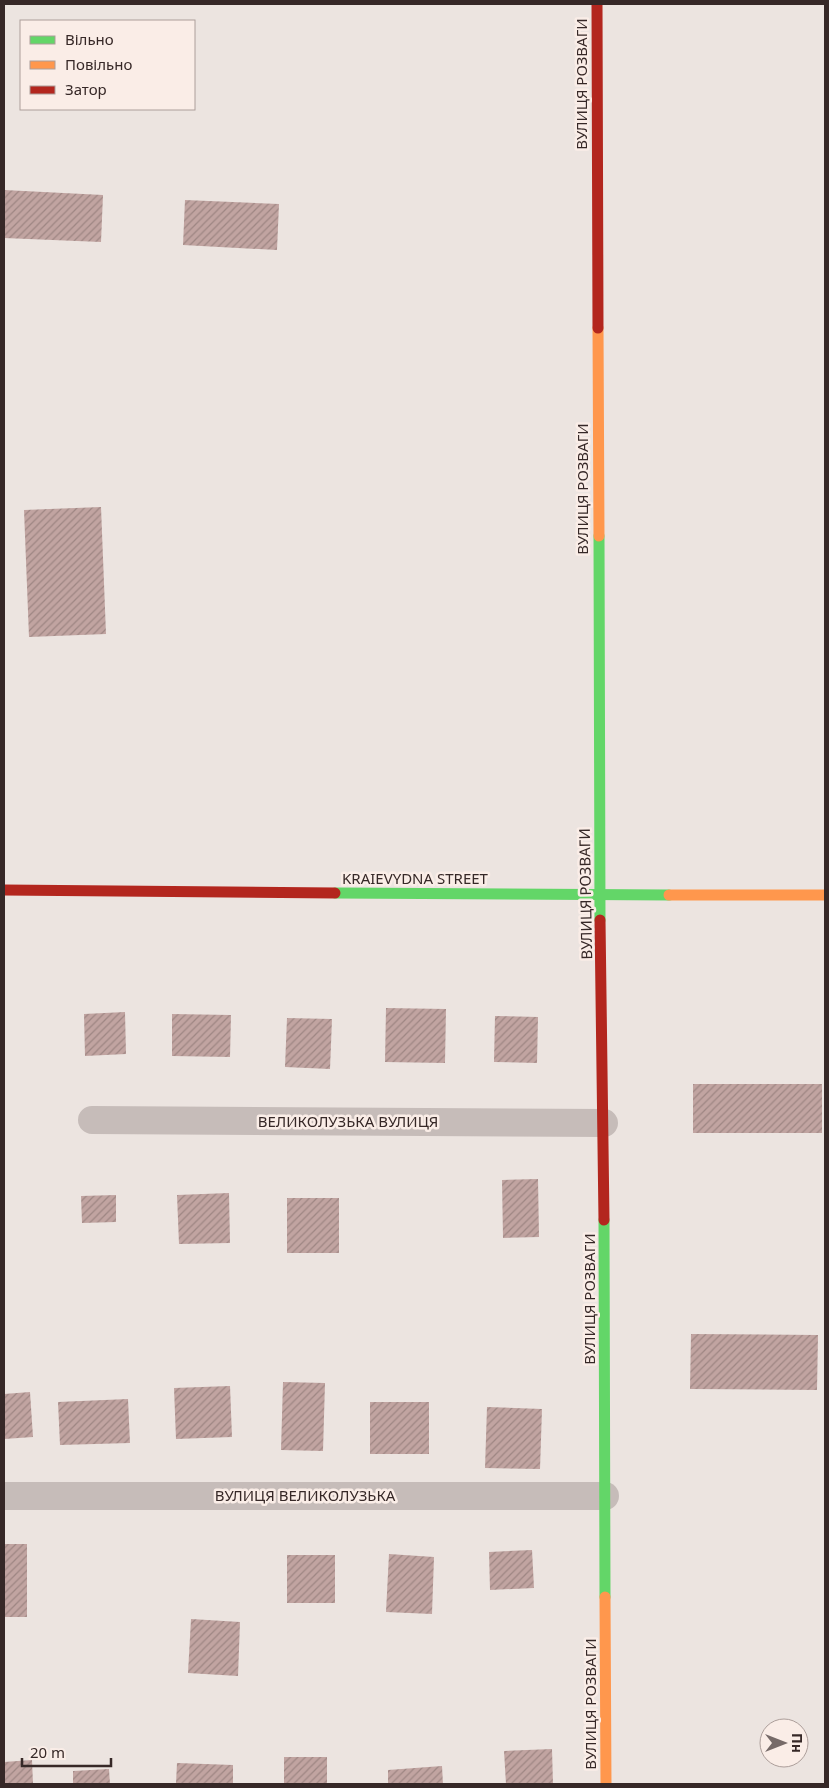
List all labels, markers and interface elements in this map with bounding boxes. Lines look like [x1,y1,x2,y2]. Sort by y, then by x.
street label: ВУЛИЦЯ РОЗВАГИ [571,18,591,150]
legend [20,20,195,110]
text: Вільно [65,29,114,49]
text: Повільно [65,54,132,74]
text: Затор [65,79,107,99]
street label: ВУЛИЦЯ РОЗВАГИ [572,423,592,555]
street label: ВУЛИЦЯ РОЗВАГИ [574,828,596,960]
street label: KRAIEVYDNA STREET [342,868,489,888]
street label: ВЕЛИКОЛУЗЬКА ВУЛИЦЯ [258,1111,438,1131]
street label: ВУЛИЦЯ РОЗВАГИ [579,1233,599,1365]
street label: ВУЛИЦЯ ВЕЛИКОЛУЗЬКА [215,1485,396,1505]
street label: ВУЛИЦЯ РОЗВАГИ [580,1638,600,1770]
north arrow [759,1718,809,1768]
text: Пн [788,1733,807,1753]
scale bar [22,1736,111,1768]
text: 20 m [30,1742,65,1762]

